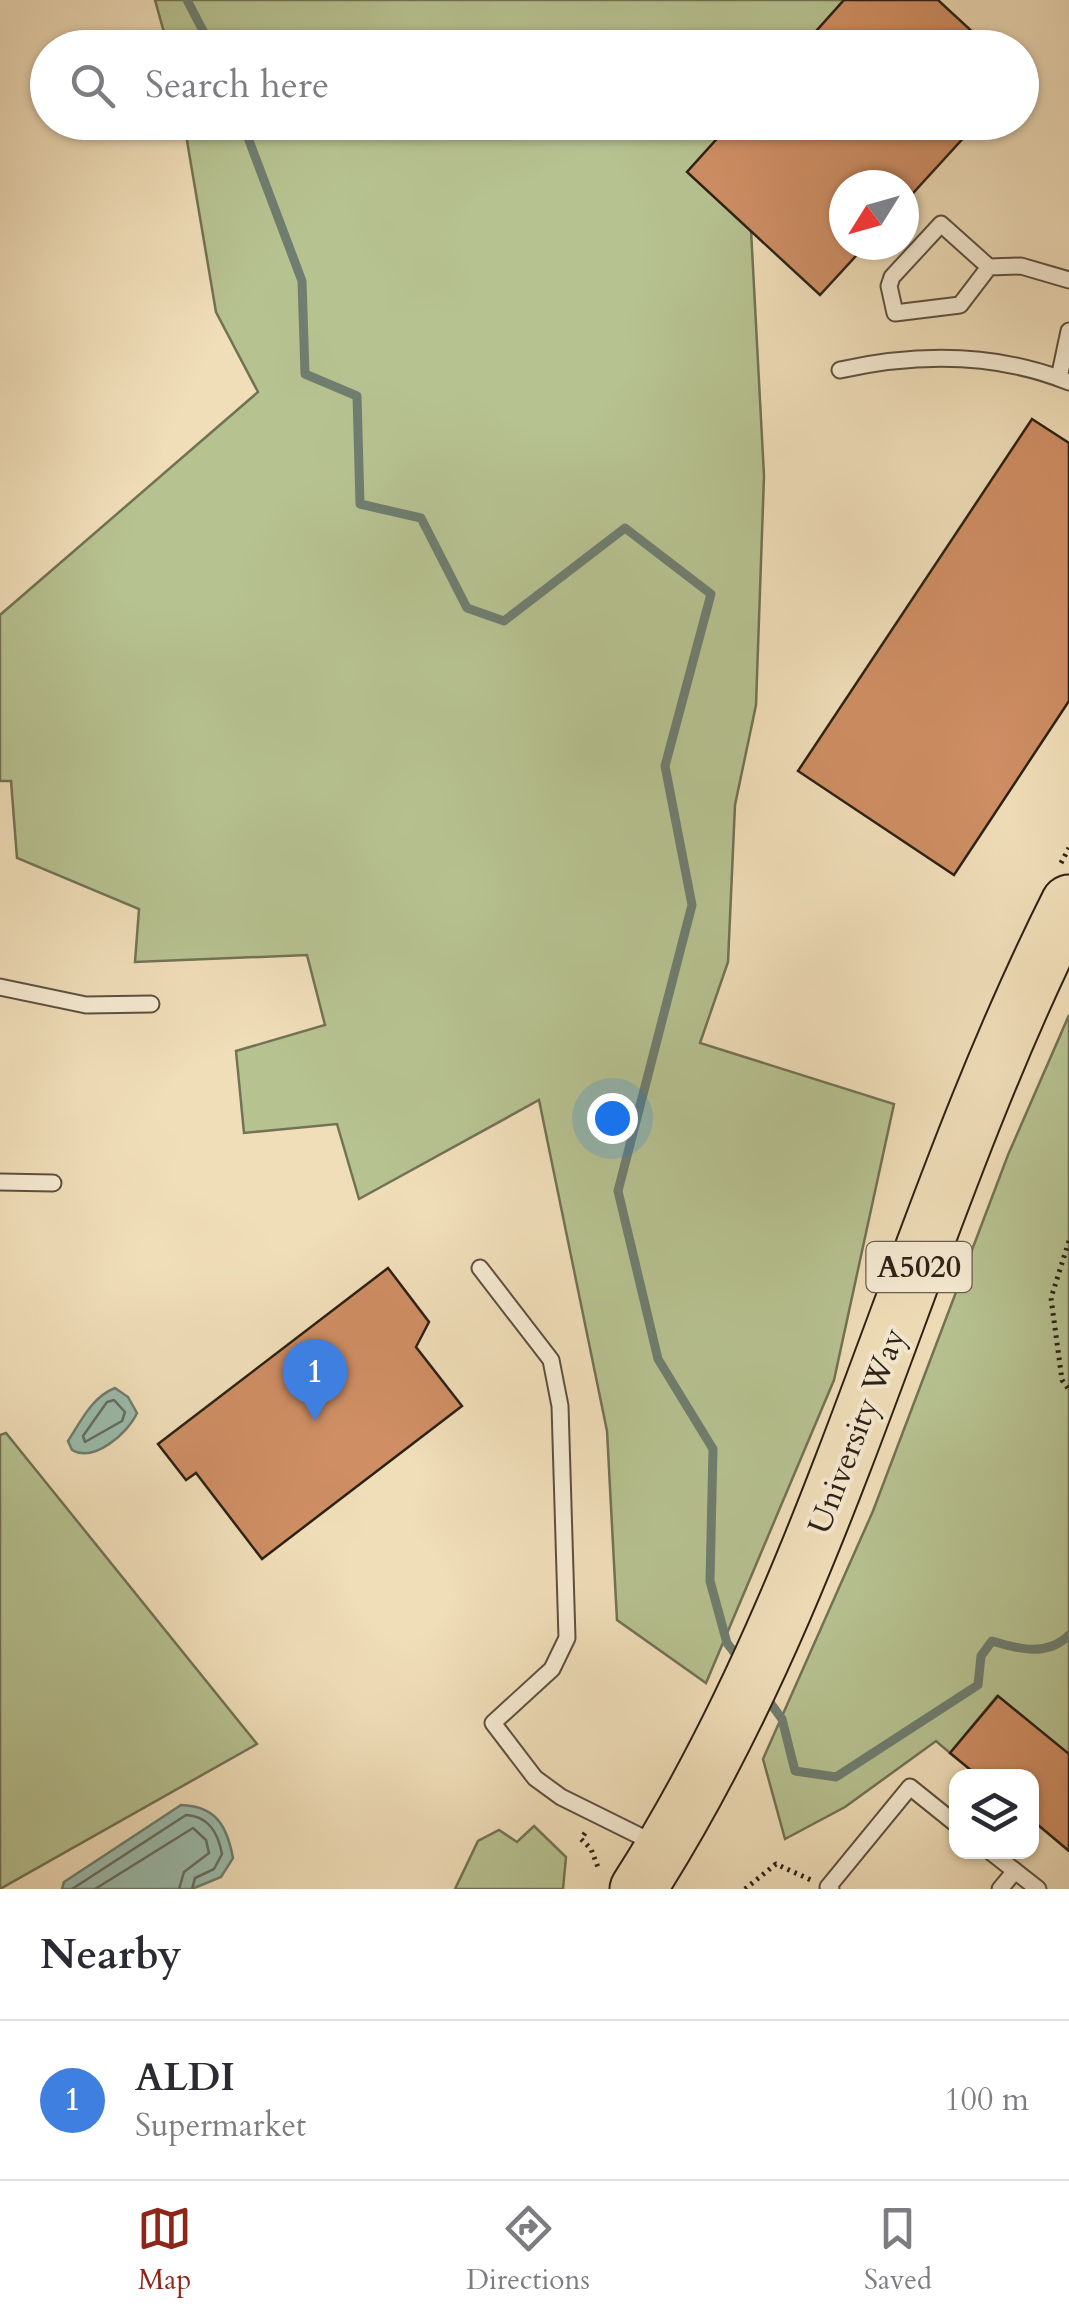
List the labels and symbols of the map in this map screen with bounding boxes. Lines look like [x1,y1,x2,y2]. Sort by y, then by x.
north arrow [829,170,919,260]
your location [587,1093,638,1144]
road number: A5020 [866,1242,972,1292]
street label: University Way [798,1322,916,1540]
pin: 1 [282,1338,348,1421]

